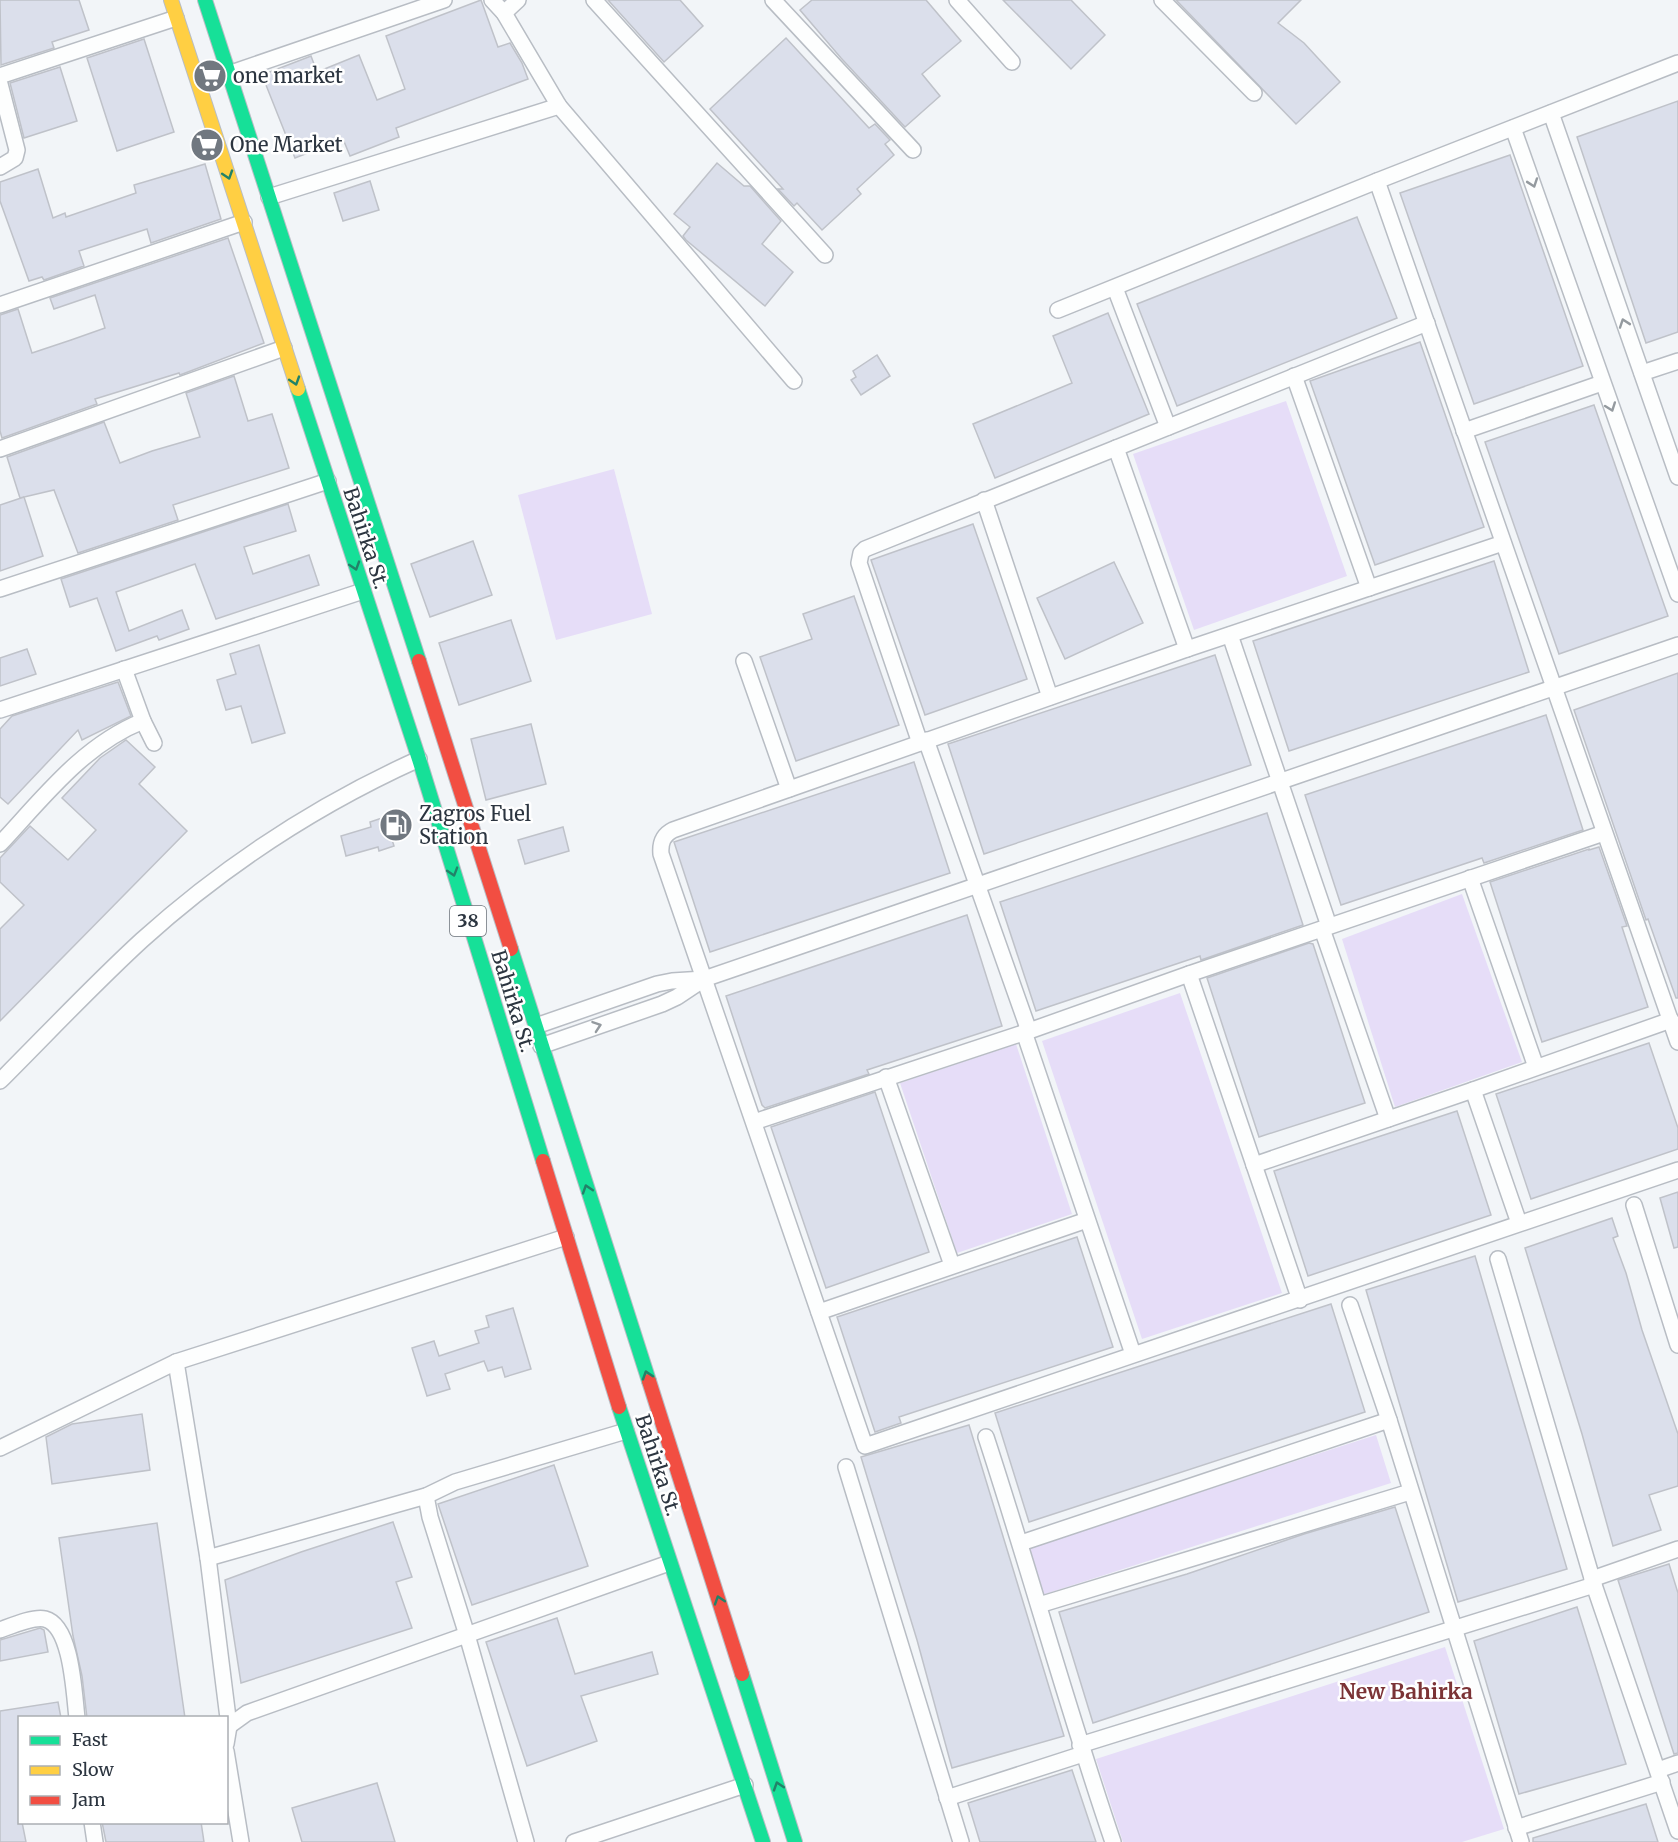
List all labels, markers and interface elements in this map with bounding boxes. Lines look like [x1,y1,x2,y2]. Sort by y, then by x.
supermarket icon: one market [192,58,228,94]
place label: one market [233,63,343,88]
supermarket icon: One Market [189,127,225,163]
place label: One Market [230,132,343,157]
one-way arrow [221,169,234,180]
one-way arrow [1525,177,1538,188]
one-way arrow [1619,318,1632,329]
one-way arrow [288,375,300,386]
one-way arrow [1603,401,1616,411]
street label: Bahirka St. [338,484,395,592]
one-way arrow [348,560,360,571]
place label: Zagros Fuel Station [419,801,531,849]
fuel station icon: Zagros Fuel Station [378,807,414,843]
one-way arrow [446,866,458,877]
road number: 38 [450,906,486,936]
street label: Bahirka St. [486,947,541,1055]
one-way arrow [591,1021,602,1034]
one-way arrow [582,1184,594,1195]
one-way arrow [641,1370,654,1381]
street label: Bahirka St. [630,1411,687,1519]
one-way arrow [713,1595,726,1606]
district label: New Bahirka [1339,1678,1473,1705]
legend [18,1716,228,1824]
text: Fast [72,1728,108,1751]
text: Slow [72,1758,115,1781]
one-way arrow [772,1781,785,1792]
text: Jam [71,1788,106,1811]

